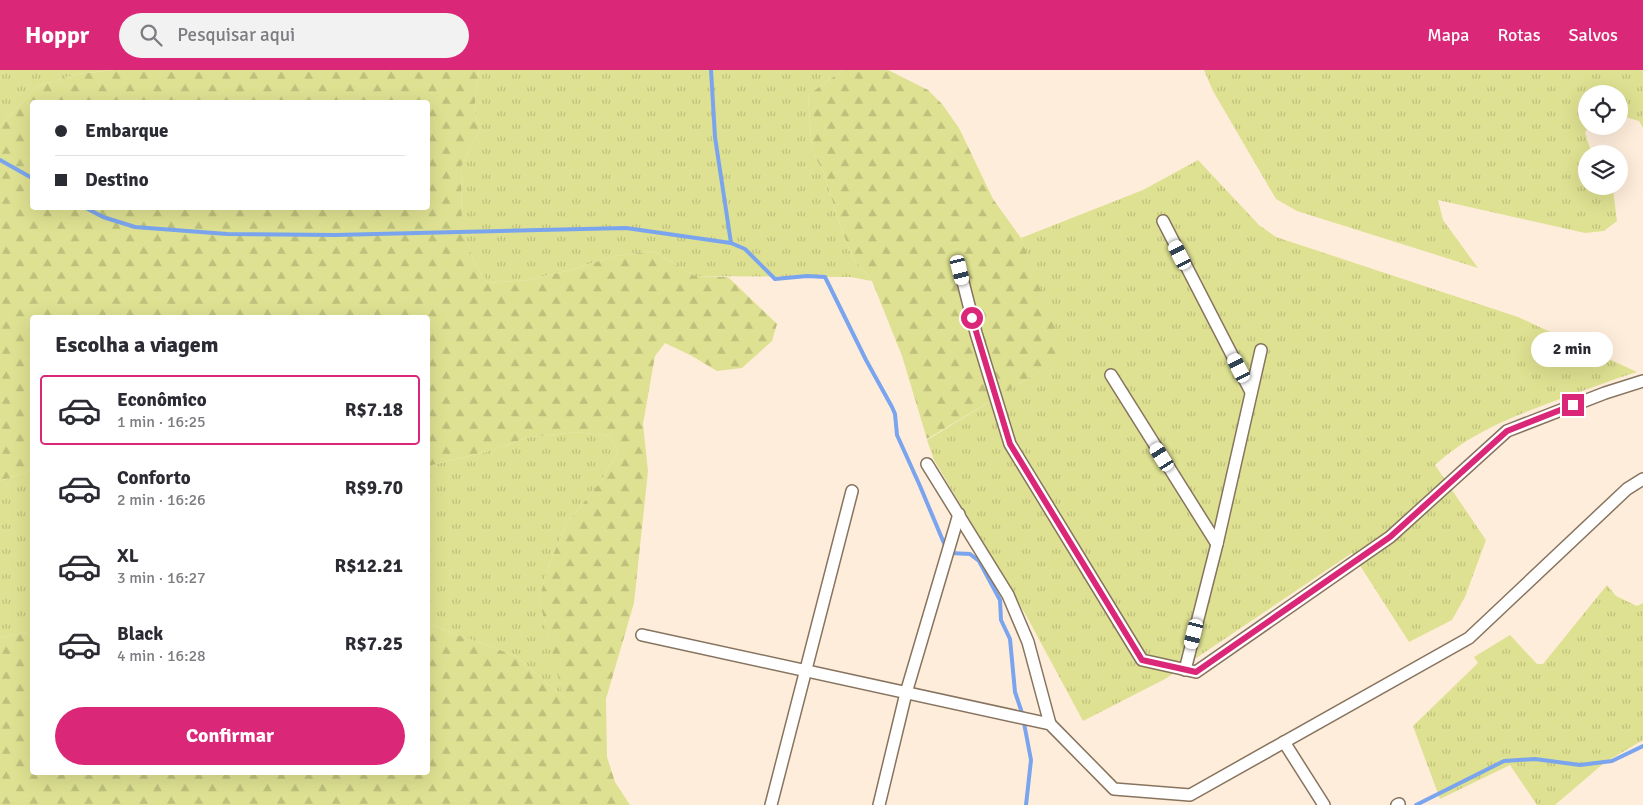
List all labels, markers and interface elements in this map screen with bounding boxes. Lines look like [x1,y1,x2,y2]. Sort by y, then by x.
search box [119,13,469,58]
text: Hoppr [25,20,89,50]
icon: search [137,21,165,49]
text: Pesquisar aqui [177,23,295,47]
text: Mapa [1427,24,1470,46]
text: Rotas [1498,24,1541,46]
text: Salvos [1569,24,1618,46]
map controls [1578,85,1628,195]
button: locate [1578,85,1628,135]
text: Embarque [85,119,169,143]
button: layers [1578,145,1628,195]
text: Destino [85,168,149,192]
car [1166,238,1193,272]
car [949,254,970,286]
route start [961,307,983,329]
text: Escolha a viagem [55,331,219,358]
callout: 2 min [1532,332,1614,368]
text: 2 min [1553,339,1591,359]
car [1225,351,1252,385]
icon: car [57,388,102,433]
text: Econômico [117,388,207,412]
route end [1562,394,1584,416]
text: R$7.18 [345,398,403,422]
text: 1 min · 16:25 [117,412,206,432]
car [1147,440,1176,474]
icon: car [57,466,102,511]
text: Conforto [117,466,191,490]
text: R$9.70 [345,476,403,500]
text: 2 min · 16:26 [117,490,206,510]
icon: car [57,544,102,589]
text: XL [117,544,139,568]
text: R$12.21 [335,554,403,578]
text: 3 min · 16:27 [117,568,206,588]
car [1183,618,1204,650]
icon: car [57,622,102,667]
text: Black [117,622,163,646]
text: R$7.25 [345,632,403,656]
text: 4 min · 16:28 [117,646,206,666]
button: Confirmar [55,707,405,765]

